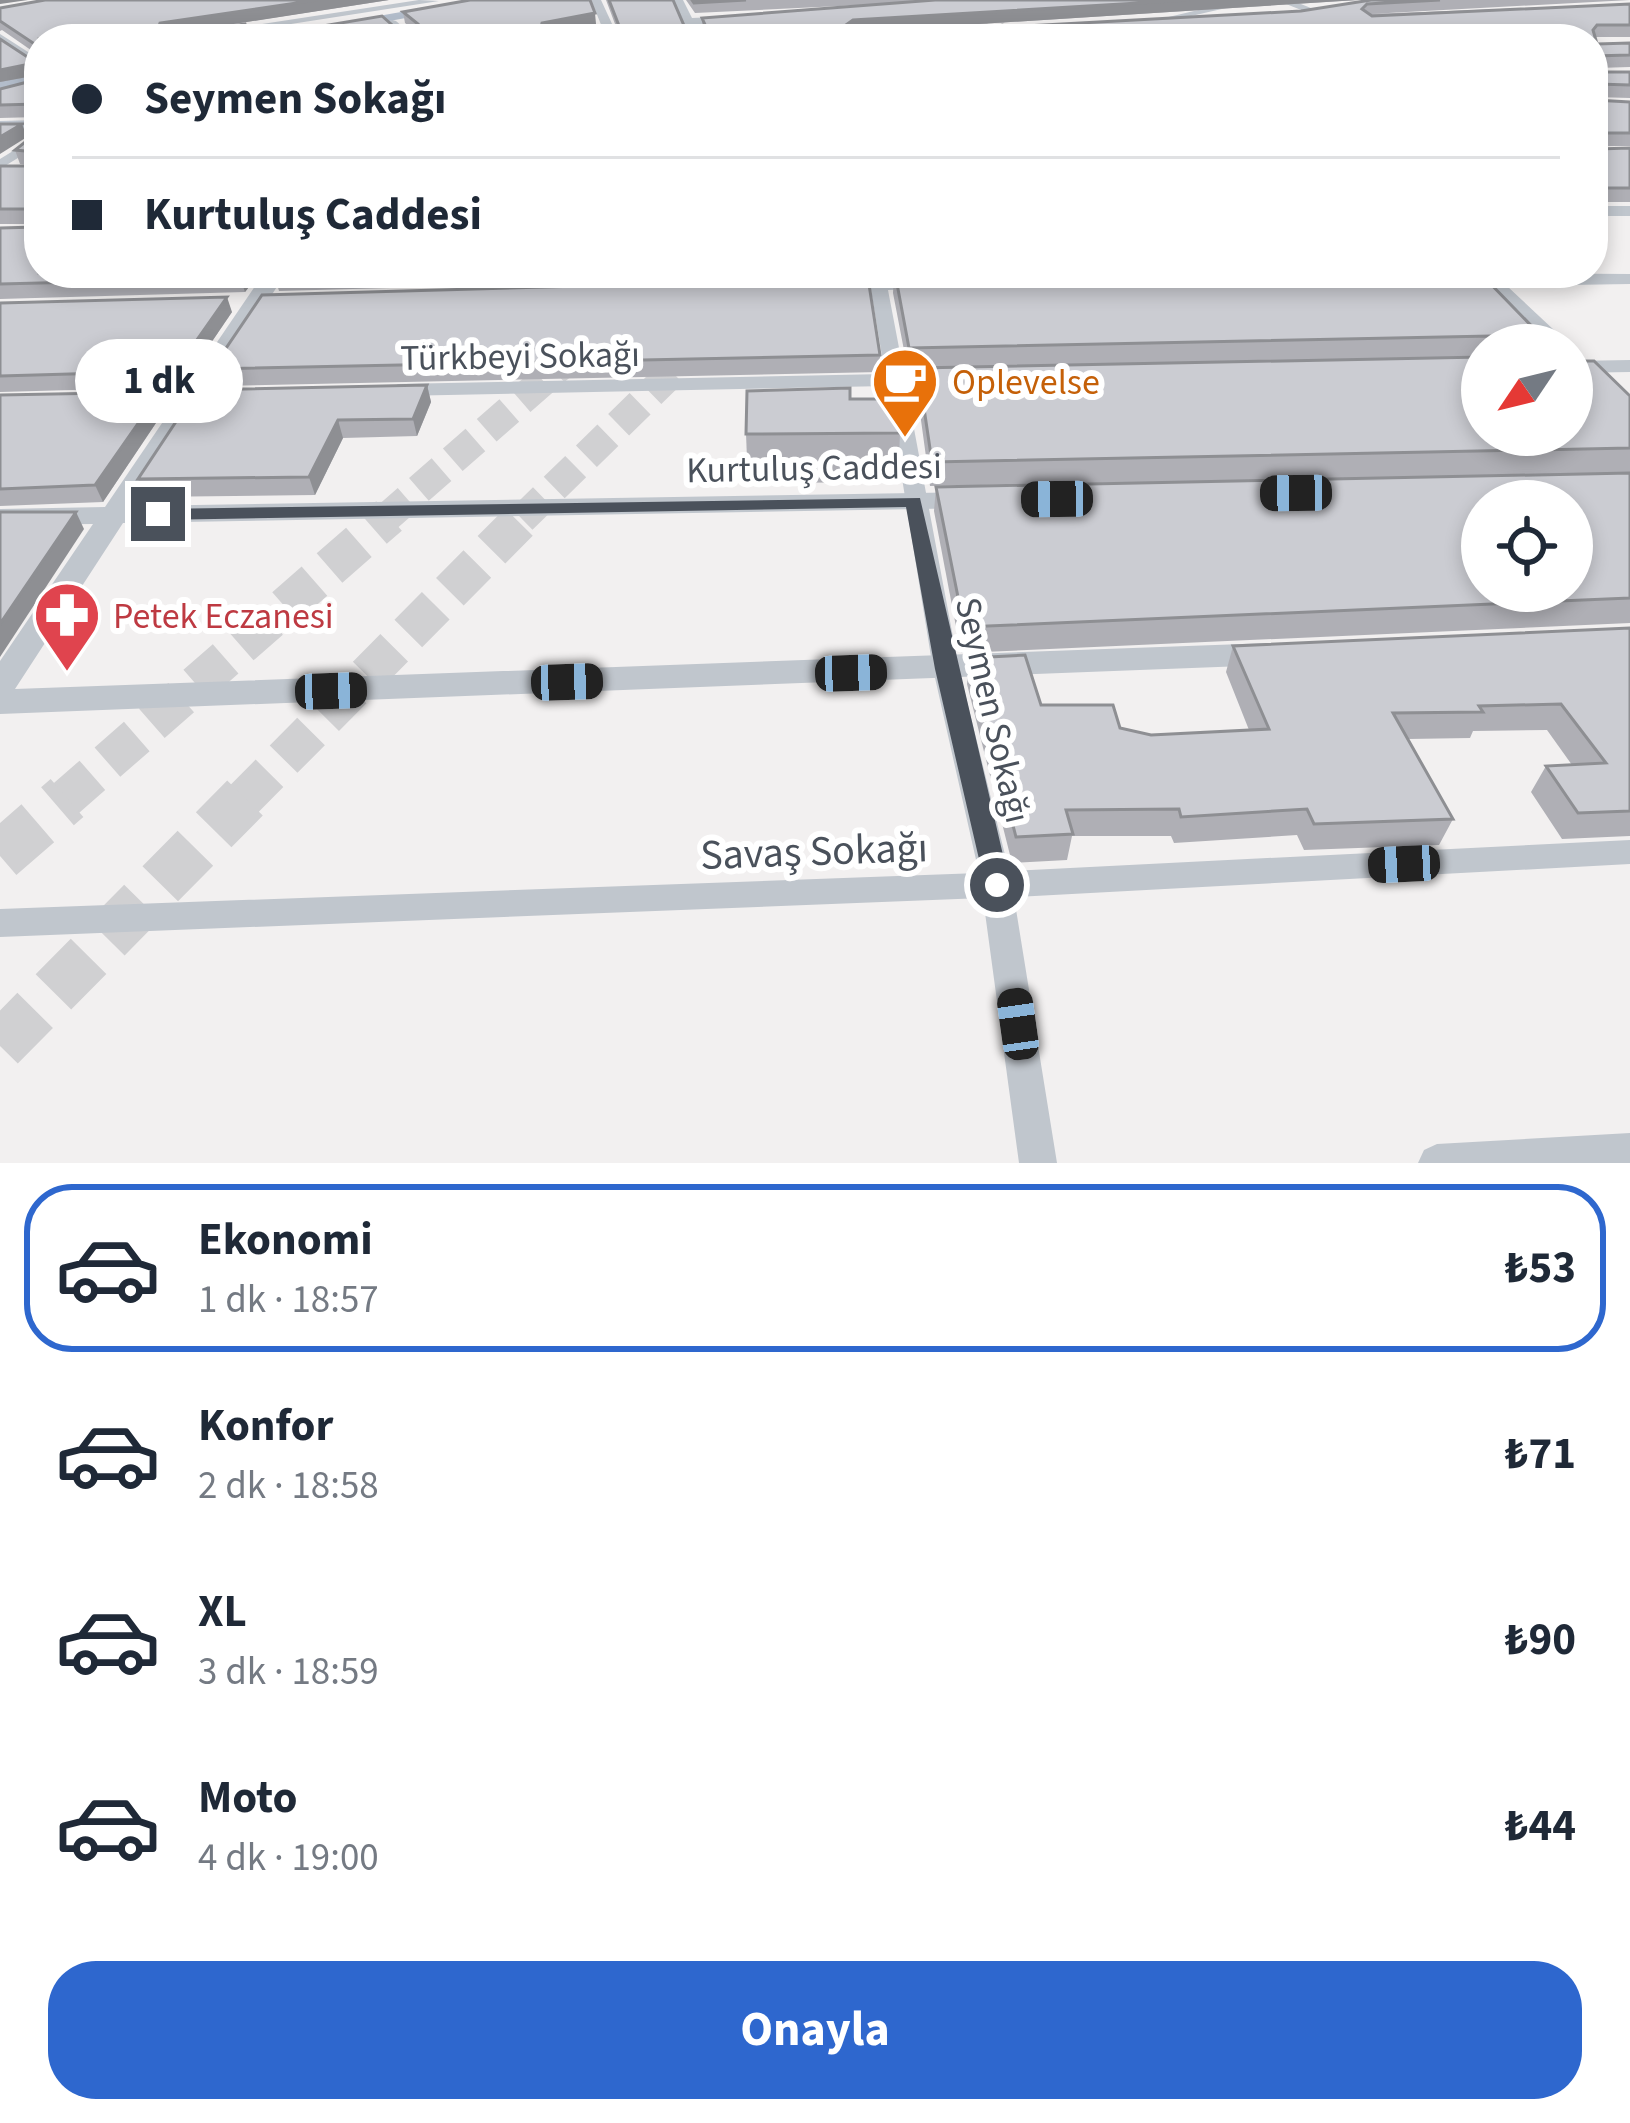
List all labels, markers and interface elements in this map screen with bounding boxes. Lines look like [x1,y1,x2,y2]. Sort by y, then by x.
text: Seymen Sokağı [144,67,447,131]
text: Kurtuluş Caddesi [144,183,482,247]
north arrow [1461,324,1593,456]
map controls [1461,324,1593,612]
street label: Türkbeyi Sokağı [400,329,640,384]
callout: 1 dk [74,340,242,424]
cafe icon: Oplevelse [870,346,940,440]
text: 1 dk [123,353,195,409]
place label: Oplevelse [952,357,1100,408]
street label: Kurtuluş Caddesi [686,441,942,496]
car [1260,474,1332,512]
car [1021,480,1093,518]
button: locate [1461,480,1593,612]
route end [131,487,185,541]
pharmacy icon: Petek Eczanesi [32,580,102,674]
place label: Petek Eczanesi [113,591,334,642]
street label: Seymen Sokağı [942,593,1043,828]
car [814,654,888,692]
car [530,663,604,701]
car [294,672,368,710]
street label: Savaş Sokağı [699,818,929,886]
car [1367,844,1441,884]
route start [970,858,1024,912]
car [995,986,1041,1062]
text: Ekonomi [198,1208,373,1272]
icon: car [54,1214,162,1322]
text: ₺53 [1505,1236,1576,1300]
text: 1 dk · 18:57 [198,1272,379,1328]
text: Konfor [198,1394,333,1458]
icon: car [54,1400,162,1508]
text: ₺71 [1505,1422,1576,1486]
text: 2 dk · 18:58 [198,1458,379,1514]
text: XL [198,1580,247,1644]
icon: car [54,1586,162,1694]
text: ₺90 [1505,1608,1576,1672]
text: 3 dk · 18:59 [198,1644,379,1700]
text: Moto [198,1766,297,1830]
icon: car [54,1772,162,1880]
text: ₺44 [1505,1794,1576,1858]
text: 4 dk · 19:00 [198,1830,379,1886]
button: Onayla [48,1961,1582,2099]

